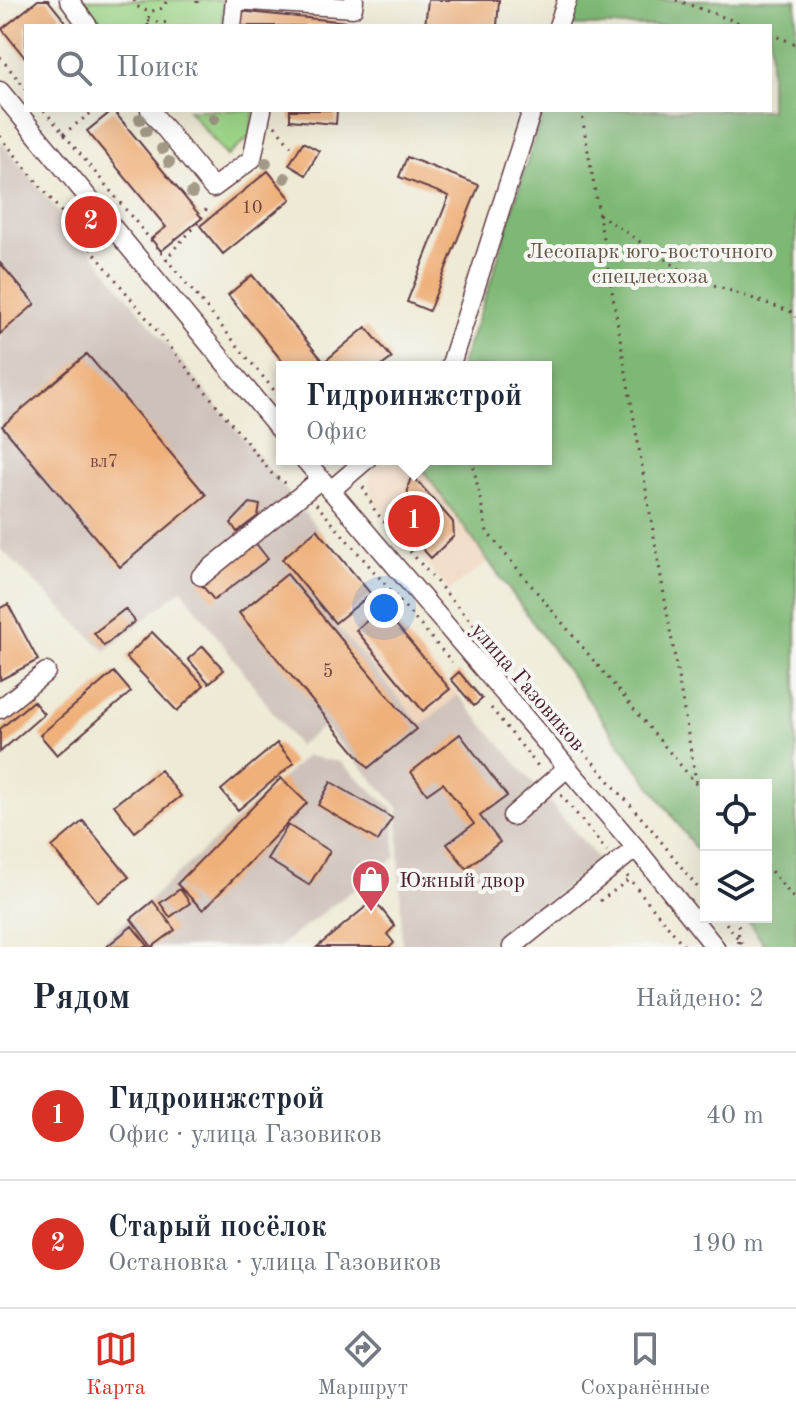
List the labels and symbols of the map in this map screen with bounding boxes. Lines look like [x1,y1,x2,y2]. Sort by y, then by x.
pin: 2 [65,192,117,252]
house number: 10 [242,199,262,217]
park label: Лесопарк юго-восточного спецлесхоза [526,241,774,288]
house number: вл7 [90,453,118,471]
pin: 1 [388,491,440,551]
your location [364,588,404,628]
street label: улица Газовиков [466,619,589,756]
house number: 5 [323,663,333,681]
shop icon: Южный двор [350,858,392,913]
place label: Южный двор [399,870,525,892]

